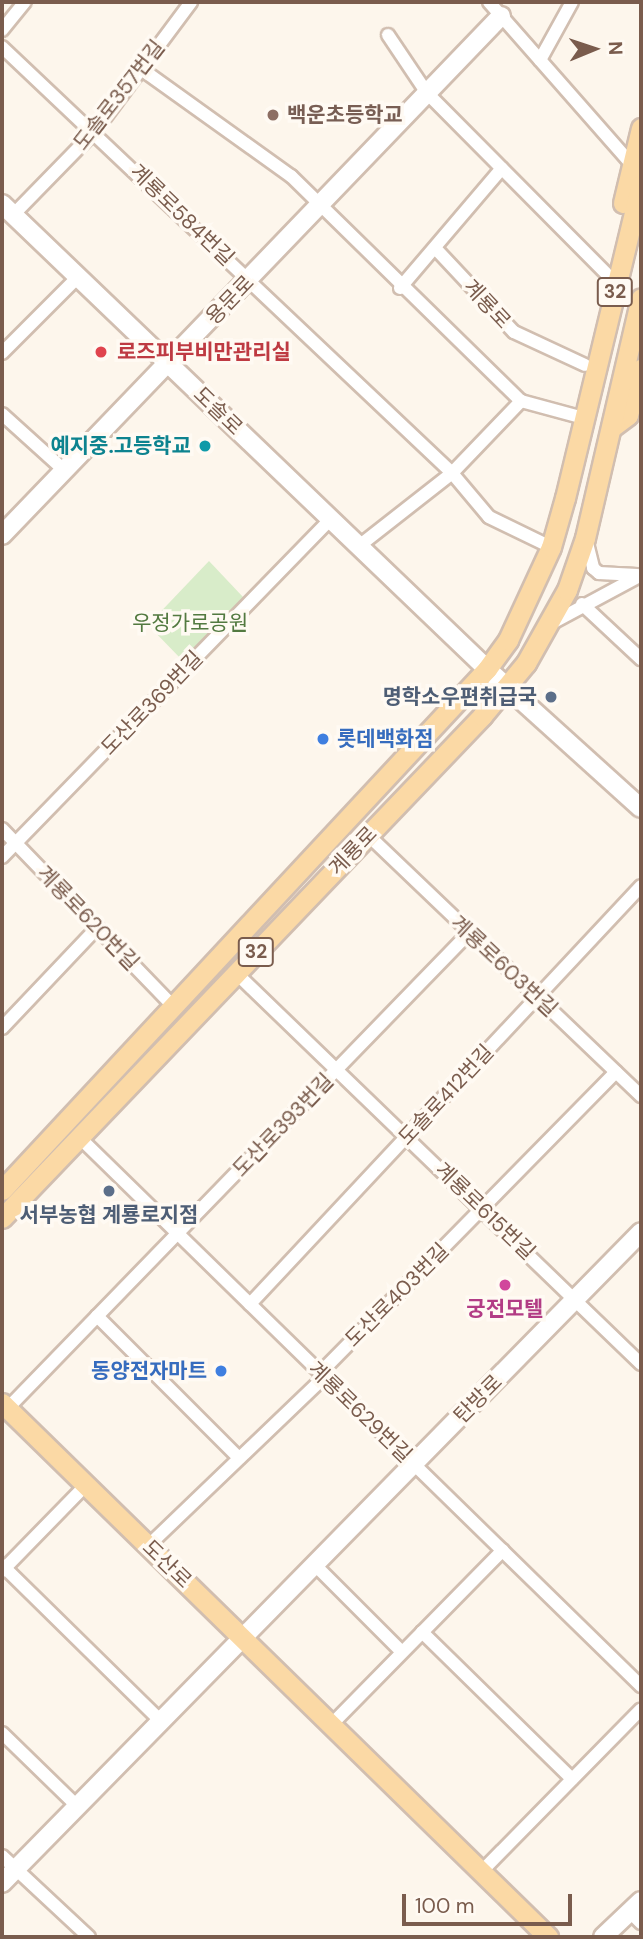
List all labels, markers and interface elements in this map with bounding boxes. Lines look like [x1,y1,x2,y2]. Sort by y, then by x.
north arrow [559,14,629,84]
street label: 도솔로357번길 [68,35,170,155]
text: N [603,41,628,56]
place label: 백운초등학교 [287,102,403,128]
marker: 백운초등학교 [265,107,281,123]
street label: 계룡로584번길 [125,159,239,271]
street label: 용문로 [201,270,259,330]
street label: 계룡로 [458,274,516,334]
road number: 32 [596,276,634,308]
place label: 로즈피부비만관리실 [117,339,291,365]
marker: 로즈피부비만관리실 [91,342,111,362]
street label: 도솔로 [188,382,248,440]
place label: 예지중.고등학교 [50,433,191,459]
marker: 예지중.고등학교 [197,438,213,454]
park label: 우정가로공원 [132,610,248,636]
street label: 도산로369번길 [96,646,208,760]
place label: 명학소우편취급국 [382,684,537,710]
marker: 명학소우편취급국 [543,689,559,705]
place label: 롯데백화점 [337,726,434,752]
marker: 롯데백화점 [315,731,331,747]
street label: 계룡로 [324,821,382,881]
street label: 계룡로620번길 [32,861,144,975]
street label: 계룡로603번길 [445,910,563,1022]
road number: 32 [237,936,275,968]
street label: 도솔로412번길 [393,1040,499,1150]
street label: 도산로393번길 [228,1068,338,1182]
street label: 계룡로615번길 [430,1157,540,1265]
marker: 서부농협 계룡로지점 [101,1183,117,1199]
place label: 서부농협 계룡로지점 [20,1202,198,1228]
street label: 도산로403번길 [340,1238,454,1352]
marker: 궁전모텔 [497,1277,513,1293]
place label: 궁전모텔 [466,1296,544,1322]
street label: 계룡로629번길 [303,1356,417,1468]
place label: 동양전자마트 [91,1358,207,1384]
marker: 동양전자마트 [213,1363,229,1379]
street label: 탄방로 [449,1370,507,1428]
street label: 도산로 [137,1535,197,1593]
scale bar [405,1880,575,1924]
text: 100 m [415,1892,475,1920]

